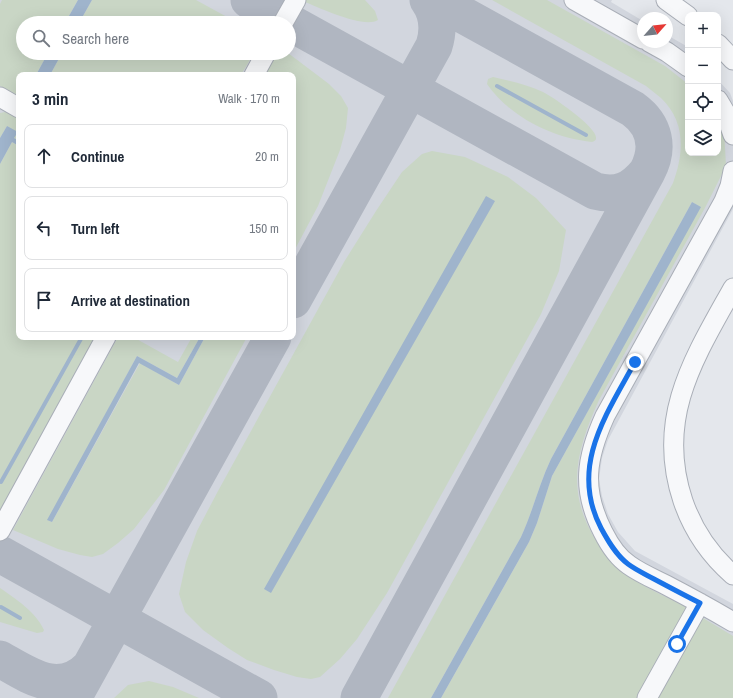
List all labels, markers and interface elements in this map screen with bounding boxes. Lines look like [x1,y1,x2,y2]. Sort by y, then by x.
north arrow [637,12,673,48]
map controls [685,12,721,156]
button: + [685,12,721,48]
search box [16,16,296,60]
icon: search [30,27,52,49]
text: Search here [62,28,129,49]
button: − [685,48,721,84]
button: locate [685,84,721,120]
text: 3 min [32,87,68,110]
text: Walk · 170 m [218,90,280,107]
button: layers [685,120,721,156]
icon: ahead [33,145,55,167]
text: Continue [71,146,124,167]
text: 20 m [255,148,279,165]
icon: left [33,217,55,239]
text: Turn left [71,218,119,239]
text: 150 m [249,220,279,237]
icon: arrive [33,289,55,311]
text: Arrive at destination [71,290,190,311]
route end [626,353,644,371]
route start [668,635,686,653]

